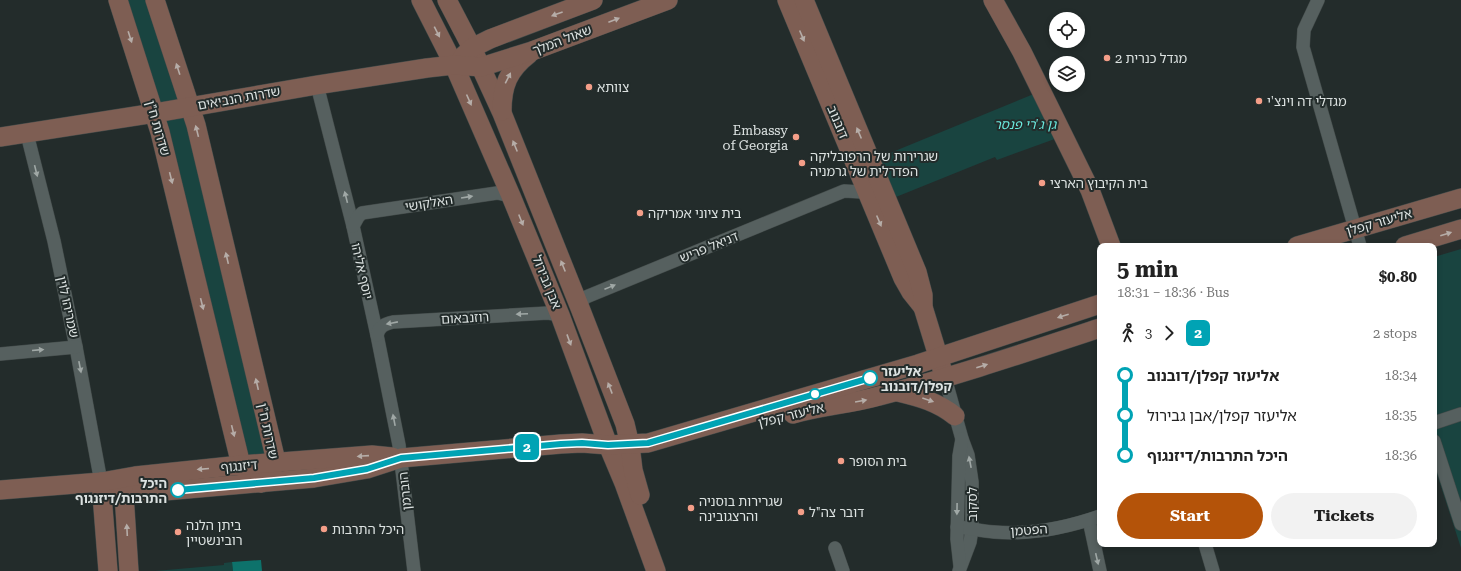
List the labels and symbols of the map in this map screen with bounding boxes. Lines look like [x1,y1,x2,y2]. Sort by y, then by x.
one-way arrow [550,11,562,17]
one-way arrow [608,17,620,23]
street label: שאול המלך [530,22,594,58]
one-way arrow [434,26,441,38]
one-way arrow [798,30,805,42]
one-way arrow [127,31,133,43]
place label: מגדל כנרית 2 [1115,51,1187,66]
marker: מגדל כנרית 2 [1102,53,1112,63]
one-way arrow [175,63,181,75]
one-way arrow [505,72,511,83]
place label: צוותא [597,80,629,95]
marker: צוותא [584,82,594,92]
street label: שדרות הנביאים [197,83,281,113]
place label: מגדלי דה וינצ'י [1267,94,1347,109]
one-way arrow [466,95,472,106]
marker: מגדלי דה וינצ'י [1254,96,1264,106]
street label: שדרות ח"ן [143,99,173,157]
street label: דובנוב [824,103,852,141]
park label: גן ג'רי פנסר [994,117,1057,132]
place label: Embassy of Georgia [723,123,788,153]
one-way arrow [194,125,200,137]
one-way arrow [856,127,862,138]
marker: Embassy of Georgia [791,132,801,142]
one-way arrow [512,139,518,151]
place label: שגרירות של הרפובליקה הפדרלית של גרמניה [810,149,938,179]
marker: שגרירות של הרפובליקה הפדרלית של גרמניה [797,158,807,168]
one-way arrow [34,165,40,178]
one-way arrow [169,172,175,184]
place label: בית הקיבוץ הארצי [1050,176,1148,191]
marker: בית הקיבוץ הארצי [1037,178,1047,188]
one-way arrow [342,191,348,204]
street label: האלקושי [404,192,454,214]
one-way arrow [461,194,473,200]
street label: אליעזר קפלן [1344,205,1414,239]
place label: בית ציוני אמריקה [648,206,742,221]
marker: בית ציוני אמריקה [635,208,645,218]
one-way arrow [518,214,524,225]
one-way arrow [876,215,882,227]
street label: דניאל פריש [678,228,740,266]
one-way arrow [1441,231,1453,237]
street label: יוסף אליהו [348,241,376,301]
one-way arrow [224,252,230,264]
street label: אבן גבירול [529,253,565,311]
one-way arrow [560,260,566,272]
street label: שמריהו לוין [54,275,82,339]
one-way arrow [604,283,616,289]
one-way arrow [199,299,205,311]
street label: רוזנבאום [441,309,489,327]
one-way arrow [516,311,528,318]
one-way arrow [1057,314,1069,320]
one-way arrow [386,320,398,326]
one-way arrow [567,335,573,347]
one-way arrow [32,347,44,354]
one-way arrow [77,361,83,373]
one-way arrow [976,363,988,369]
place label: אליעזר קפלן/דובנוב [881,364,952,394]
marker: אליעזר קפלן/דובנוב [862,370,878,386]
one-way arrow [254,378,260,390]
one-way arrow [607,381,613,393]
unlabelled marker [809,388,821,400]
one-way arrow [855,397,867,403]
one-way arrow [922,397,934,403]
street label: אליעזר קפלן [756,400,826,430]
street label: שדרות ח"ן [255,402,281,460]
one-way arrow [390,414,396,426]
one-way arrow [230,425,236,437]
line badge: 2 [514,434,540,460]
one-way arrow [356,452,369,459]
place label: בית הסופר [849,454,907,469]
marker: בית הסופר [836,456,846,466]
one-way arrow [966,456,972,468]
street label: דיזנגוף [220,457,258,475]
one-way arrow [196,466,209,473]
street label: הוברמן [396,471,414,511]
place label: היכל התרבות/דיזנגוף [75,476,167,506]
marker: היכל התרבות/דיזנגוף [170,482,186,498]
street label: לסקוב [965,487,980,521]
place label: שגרירות בוסניה והרצגובינה [699,494,783,524]
marker: שגרירות בוסניה והרצגובינה [686,503,696,513]
one-way arrow [954,503,960,516]
place label: דובר צה"ל [809,505,864,520]
marker: דובר צה"ל [796,507,806,517]
place label: ביתן הלנה רובינשטיין [186,518,242,548]
street label: הפטמן [1010,521,1048,539]
place label: היכל התרבות [332,522,404,537]
one-way arrow [123,524,130,536]
marker: היכל התרבות [319,524,329,534]
marker: ביתן הלנה רובינשטיין [173,527,183,537]
one-way arrow [1095,553,1101,565]

